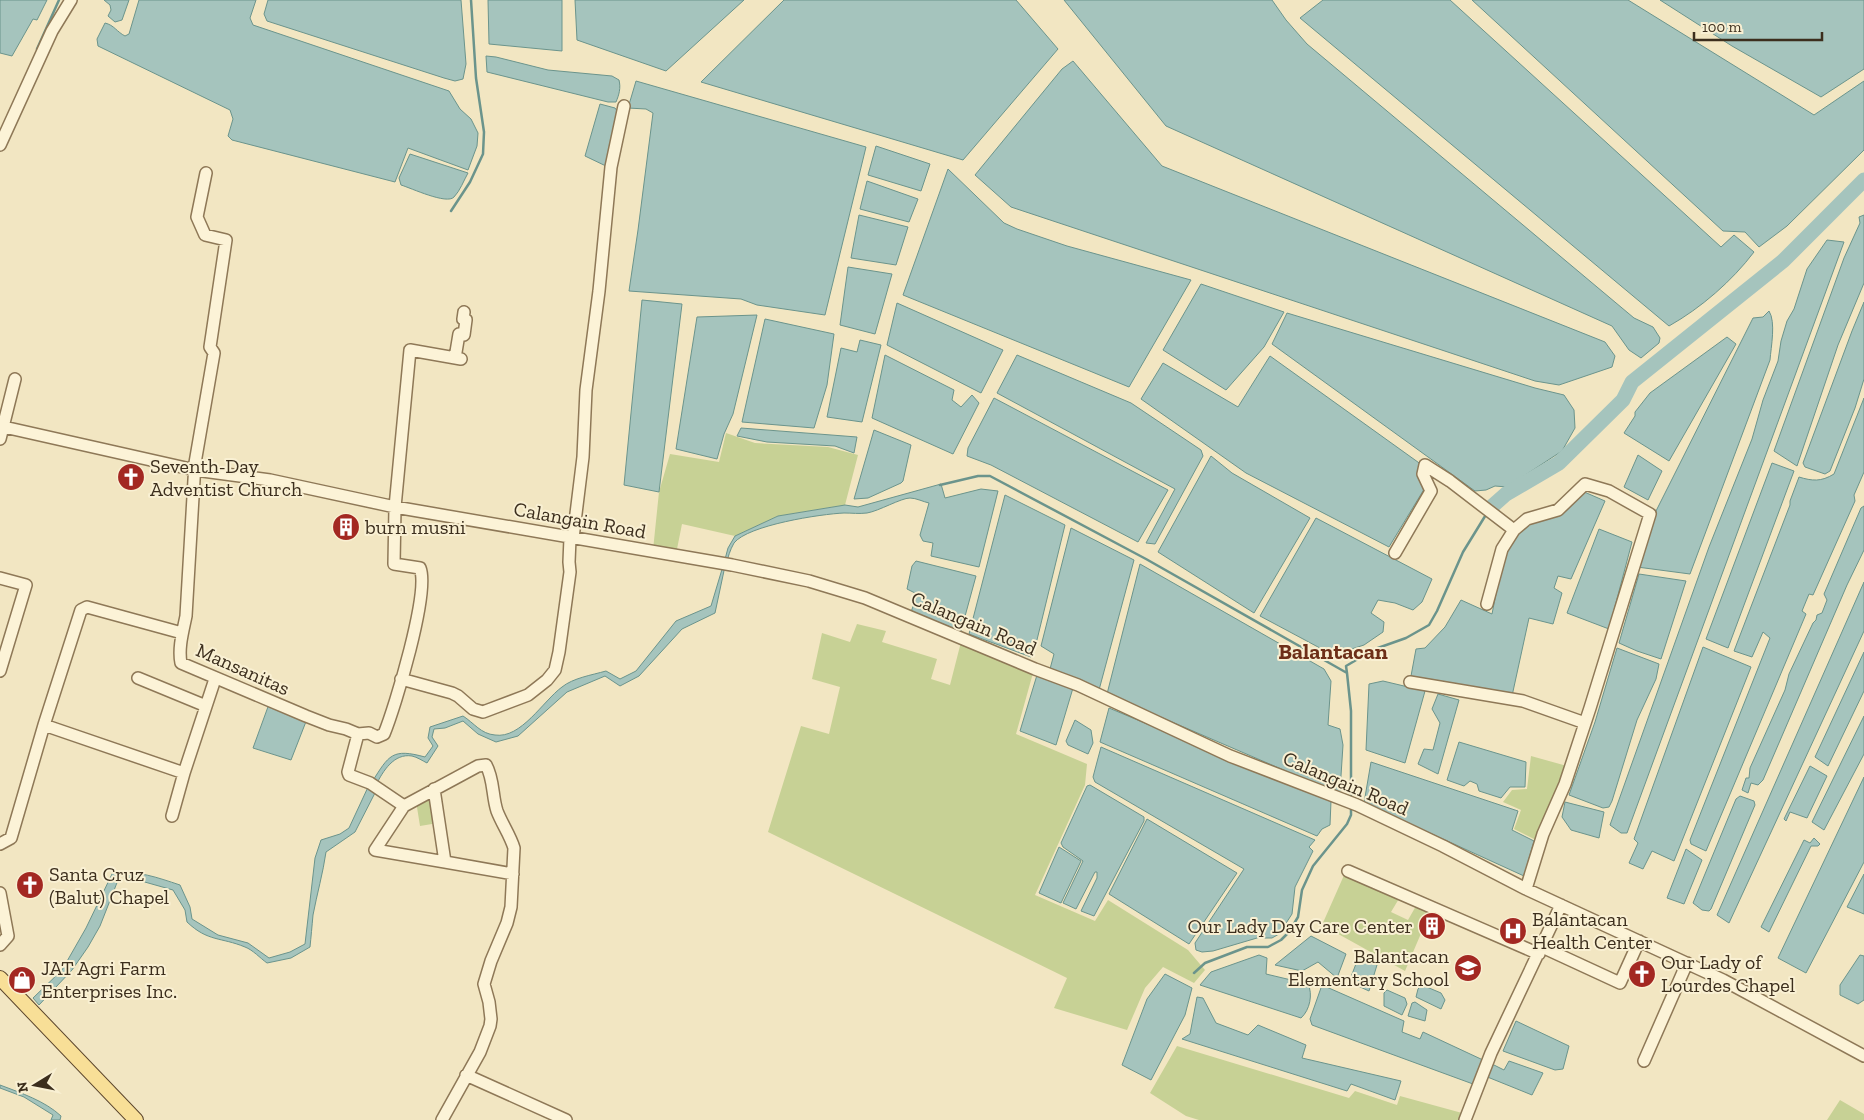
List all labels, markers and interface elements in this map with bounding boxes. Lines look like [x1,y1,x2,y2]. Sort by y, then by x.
scale bar [1694,10,1822,42]
text: 100 m [1702,18,1741,36]
place label: Seventh-Day Adventist Church [150,454,303,501]
church icon: Seventh-Day Adventist Church [116,462,146,492]
street label: Calangain Road [512,497,648,543]
building icon: burn musni [331,512,361,542]
place label: burn musni [364,515,466,539]
street label: Calangain Road [908,586,1040,660]
street label: Mansanitas [192,638,294,700]
district label: Balantacan [1278,638,1388,665]
street label: Calangain Road [1280,746,1412,820]
place label: Santa Cruz (Balut) Chapel [49,862,169,909]
church icon: Santa Cruz (Balut) Chapel [15,870,45,900]
place label: Balantacan Health Center [1532,907,1653,954]
building icon: Our Lady Day Care Center [1417,911,1447,941]
place label: Our Lady Day Care Center [1188,914,1413,938]
hospital icon: Balantacan Health Center [1498,916,1528,946]
place label: Balantacan Elementary School [1288,944,1450,991]
place label: Our Lady of Lourdes Chapel [1661,950,1795,997]
school or university icon: Balantacan Elementary School [1453,953,1483,983]
place label: JAT Agri Farm Enterprises Inc. [41,956,177,1003]
church icon: Our Lady of Lourdes Chapel [1627,959,1657,989]
shop icon: JAT Agri Farm Enterprises Inc. [7,965,37,995]
north arrow [10,1060,60,1110]
text: N [13,1080,32,1094]

